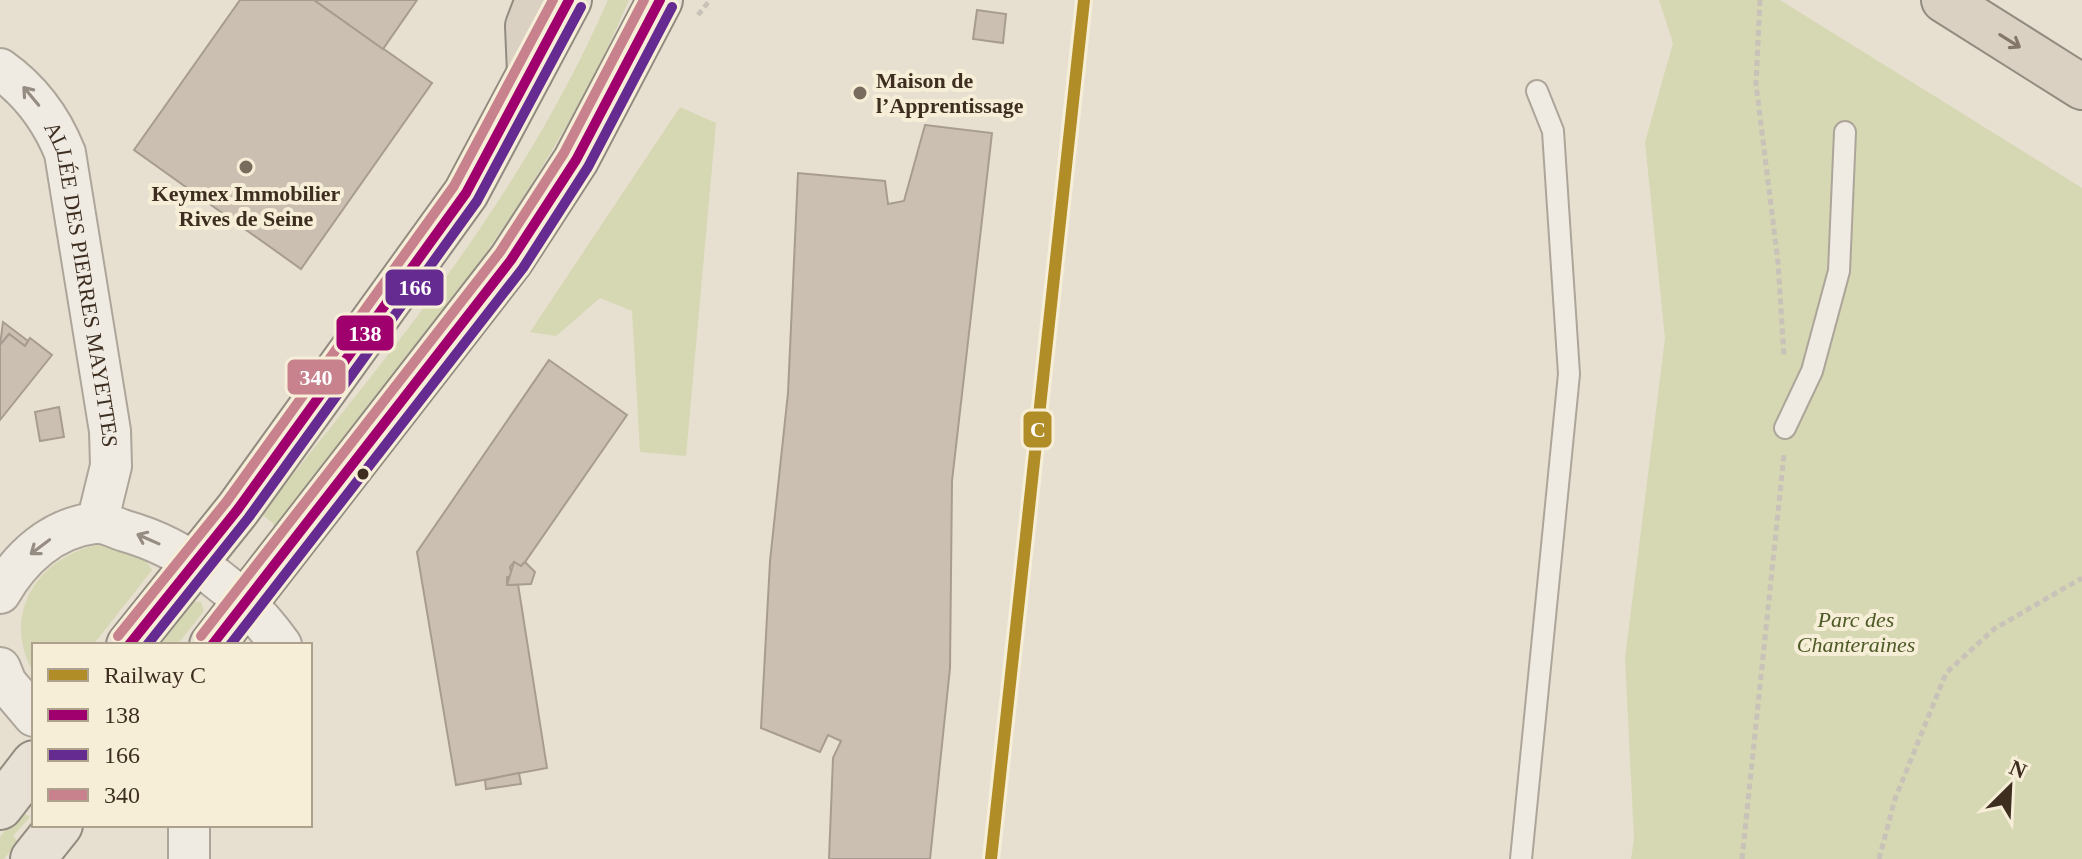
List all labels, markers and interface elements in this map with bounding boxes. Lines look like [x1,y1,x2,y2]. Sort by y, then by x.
one-way arrow [1998,34,2021,50]
place label: Maison de l’Apprentissage [876,68,1024,118]
marker: Maison de l’Apprentissage [851,84,869,102]
one-way arrow [22,86,40,107]
street label: ALLÉE DES PIERRES MAYETTES [39,117,122,448]
marker: Keymex Immobilier Rives de Seine [237,158,255,176]
place label: Keymex Immobilier Rives de Seine [152,181,341,231]
line badge: 166 [384,268,445,307]
text: 166 [399,275,432,300]
line badge: 138 [335,314,395,352]
text: 138 [349,321,382,346]
line badge: 340 [286,358,347,396]
text: 340 [300,365,333,390]
line badge: C [1022,410,1053,449]
text: C [1030,417,1046,442]
unlabelled marker [355,466,371,482]
one-way arrow [136,531,160,546]
one-way arrow [30,538,51,555]
park label: Parc des Chanteraines [1797,607,1915,657]
legend [32,643,312,827]
text: Railway C [104,662,206,688]
text: 138 [104,702,140,728]
text: 166 [104,742,140,768]
north arrow [1970,747,2050,827]
text: N [2006,755,2030,784]
text: 340 [104,782,140,808]

